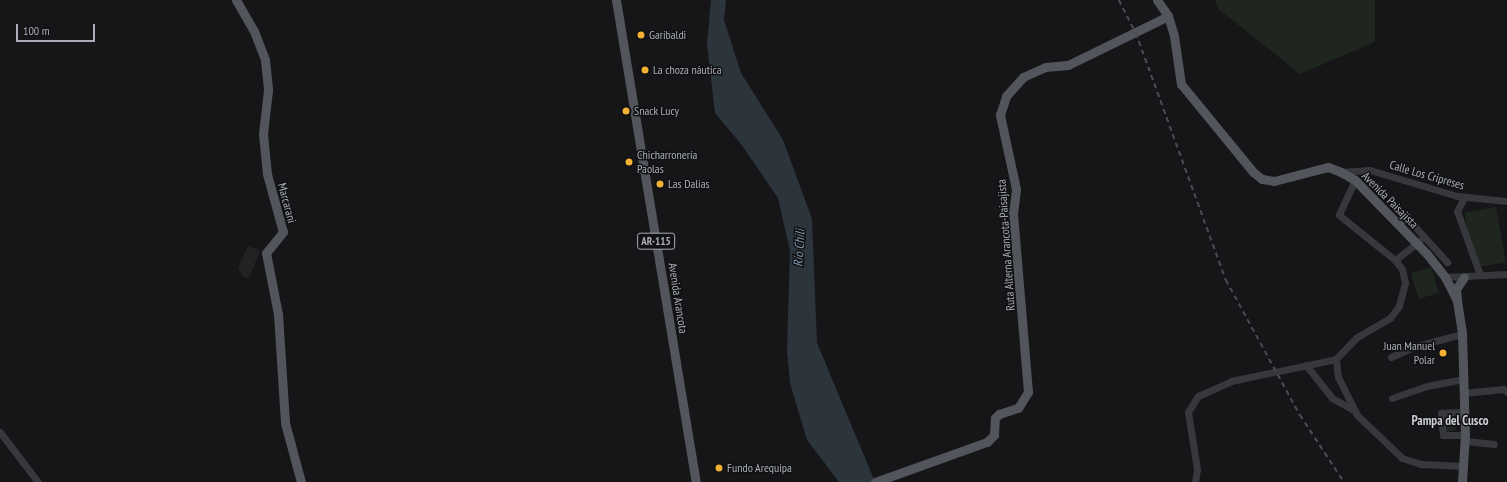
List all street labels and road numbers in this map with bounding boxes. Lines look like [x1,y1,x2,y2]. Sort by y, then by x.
street label: Calle Los Cripreses [1388,157,1466,193]
street label: Avenida Paisajista [1359,169,1421,231]
street label: Ruta Alterna Arancota-Paisajista [994,178,1018,312]
street label: Marcarani [275,181,299,225]
road number: AR-115 [637,232,675,250]
street label: Avenida Arancota [665,261,691,335]

